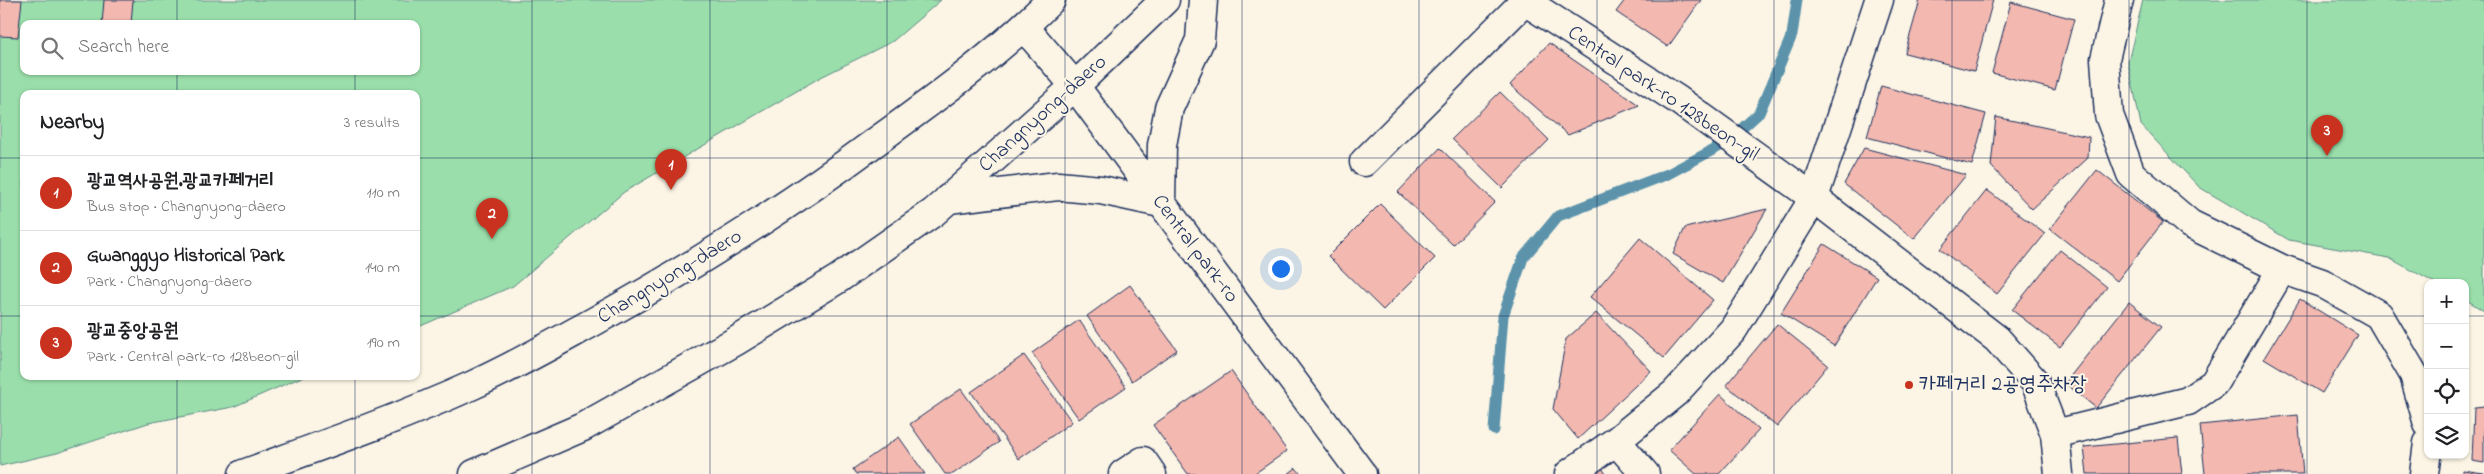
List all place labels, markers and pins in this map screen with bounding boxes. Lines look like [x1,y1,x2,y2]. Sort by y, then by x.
pin: 3 [2311,115,2343,156]
pin: 1 [655,149,687,190]
pin: 2 [476,198,508,239]
place label: 카페거리 2공영주차장 [1919,370,2087,400]
marker: 카페거리 2공영주차장 [1903,379,1915,391]

